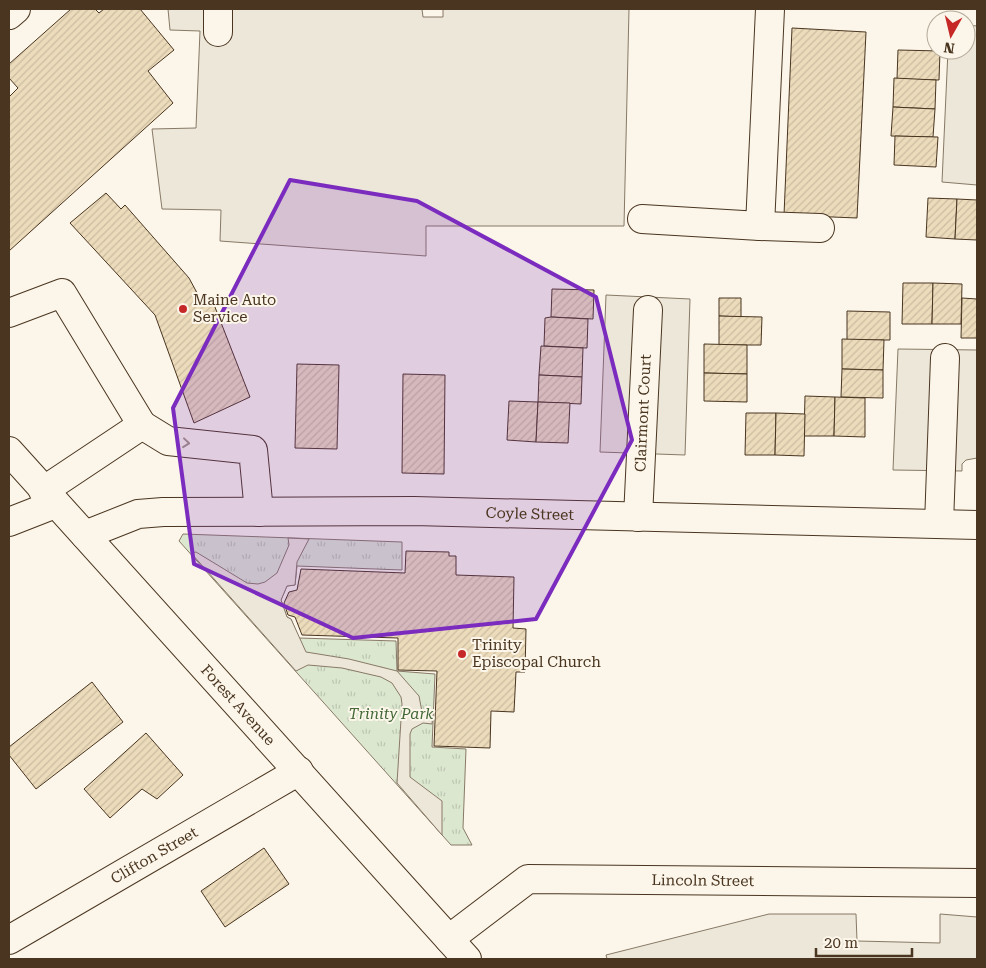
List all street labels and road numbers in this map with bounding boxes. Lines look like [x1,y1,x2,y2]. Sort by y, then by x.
street label: Clairmont Court [631,353,655,472]
street label: Coyle Street [485,504,575,524]
street label: Forest Avenue [197,661,279,749]
street label: Clifton Street [107,823,201,888]
street label: Lincoln Street [651,871,755,890]

